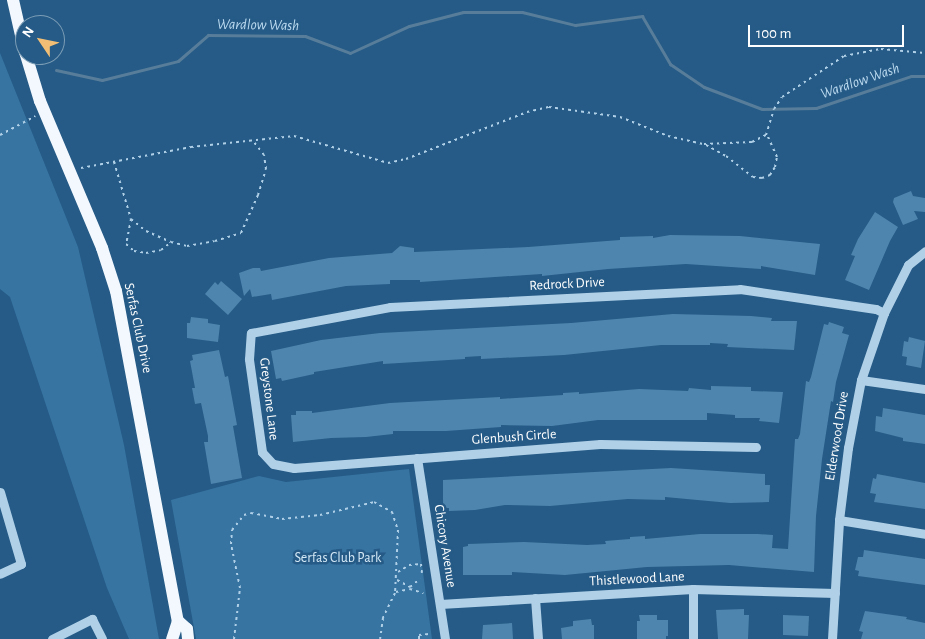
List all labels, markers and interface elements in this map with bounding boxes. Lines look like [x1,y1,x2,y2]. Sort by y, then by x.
north arrow [15,15,65,65]
water label: Wardlow Wash [217,15,299,35]
scale bar [750,15,906,47]
text: N [20,24,37,40]
text: 100 m [756,26,791,41]
water label: Wardlow Wash [818,59,902,103]
street label: Redrock Drive [529,274,605,294]
street label: Serfas Club Drive [120,281,156,375]
street label: Greystone Lane [256,357,282,441]
street label: Elderwood Drive [822,390,852,482]
street label: Glenbush Circle [471,426,557,448]
street label: Chicory Avenue [430,503,460,589]
park label: Serfas Club Park [295,550,381,566]
street label: Thistlewood Lane [589,568,685,590]

